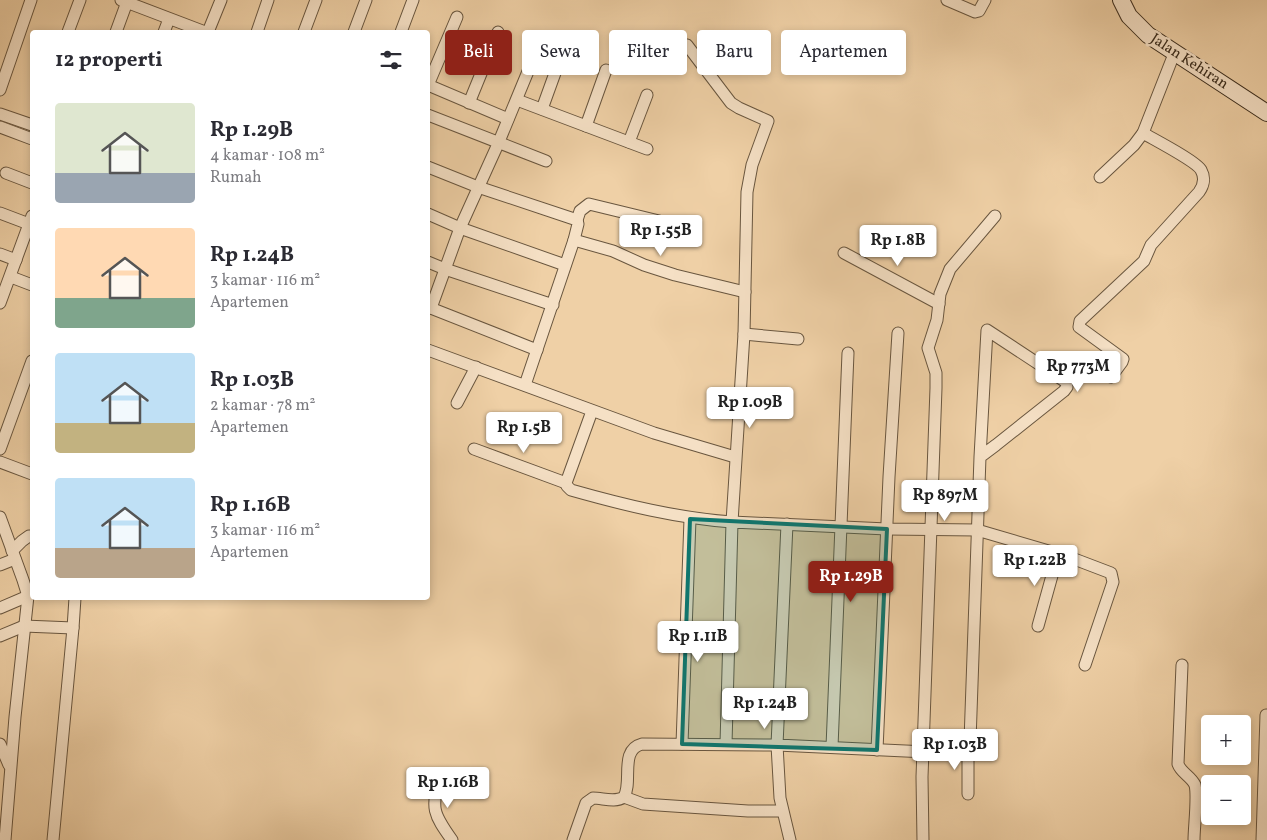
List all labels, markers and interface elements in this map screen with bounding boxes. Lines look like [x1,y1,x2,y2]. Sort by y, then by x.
street label: Jalan Kehiran [1146,29,1232,95]
chip: Beli [445,30,512,75]
chip: Sewa [522,30,599,75]
chip: Filter [609,30,687,75]
chip: Baru [697,30,771,75]
chip: Apartemen [781,30,906,75]
text: 12 properti [55,46,163,75]
icon: filters [377,46,405,74]
text: Rp 1.29B [210,116,293,145]
icon: home [95,123,155,183]
text: 4 kamar · 108 m² [210,145,325,167]
text: Rumah [210,167,262,189]
pin: Rp 1.55B [609,214,713,257]
text: Rp 1.55B [630,220,692,242]
pin: Rp 1.8B [852,224,944,267]
text: Rp 1.8B [871,230,925,252]
text: Rp 1.24B [210,241,294,270]
icon: home [95,248,155,308]
text: 3 kamar · 116 m² [210,270,320,292]
text: Apartemen [210,292,289,314]
pin: Rp 773M [1032,350,1124,393]
text: Rp 773M [1046,356,1110,378]
text: Rp 1.03B [210,366,294,395]
icon: home [95,373,155,433]
pin: Rp 1.09B [698,386,802,429]
text: Rp 1.09B [718,392,783,414]
text: 2 kamar · 78 m² [210,395,316,417]
pin: Rp 1.5B [478,412,570,454]
text: Apartemen [210,417,289,439]
text: Rp 1.5B [497,417,551,439]
pin: Rp 897M [899,480,991,522]
text: Rp 897M [912,485,978,507]
text: Rp 1.16B [210,491,291,520]
icon: home [95,498,155,558]
text: 3 kamar · 116 m² [210,520,320,542]
text: Apartemen [210,542,289,564]
pin: Rp 1.22B [983,544,1087,587]
text: Rp 1.22B [1004,550,1066,572]
pin: Rp 1.29B [799,560,903,603]
text: Rp 1.29B [819,566,883,588]
pin: Rp 1.11B [646,620,750,663]
text: Rp 1.11B [668,626,728,648]
pin: Rp 1.24B [713,688,817,730]
text: Rp 1.24B [733,693,797,715]
map controls [1201,715,1251,825]
button: + [1201,715,1251,765]
pin: Rp 1.03B [903,728,1007,771]
text: Rp 1.03B [923,734,987,756]
pin: Rp 1.16B [396,766,500,809]
text: Rp 1.16B [417,772,479,794]
button: − [1201,775,1251,825]

